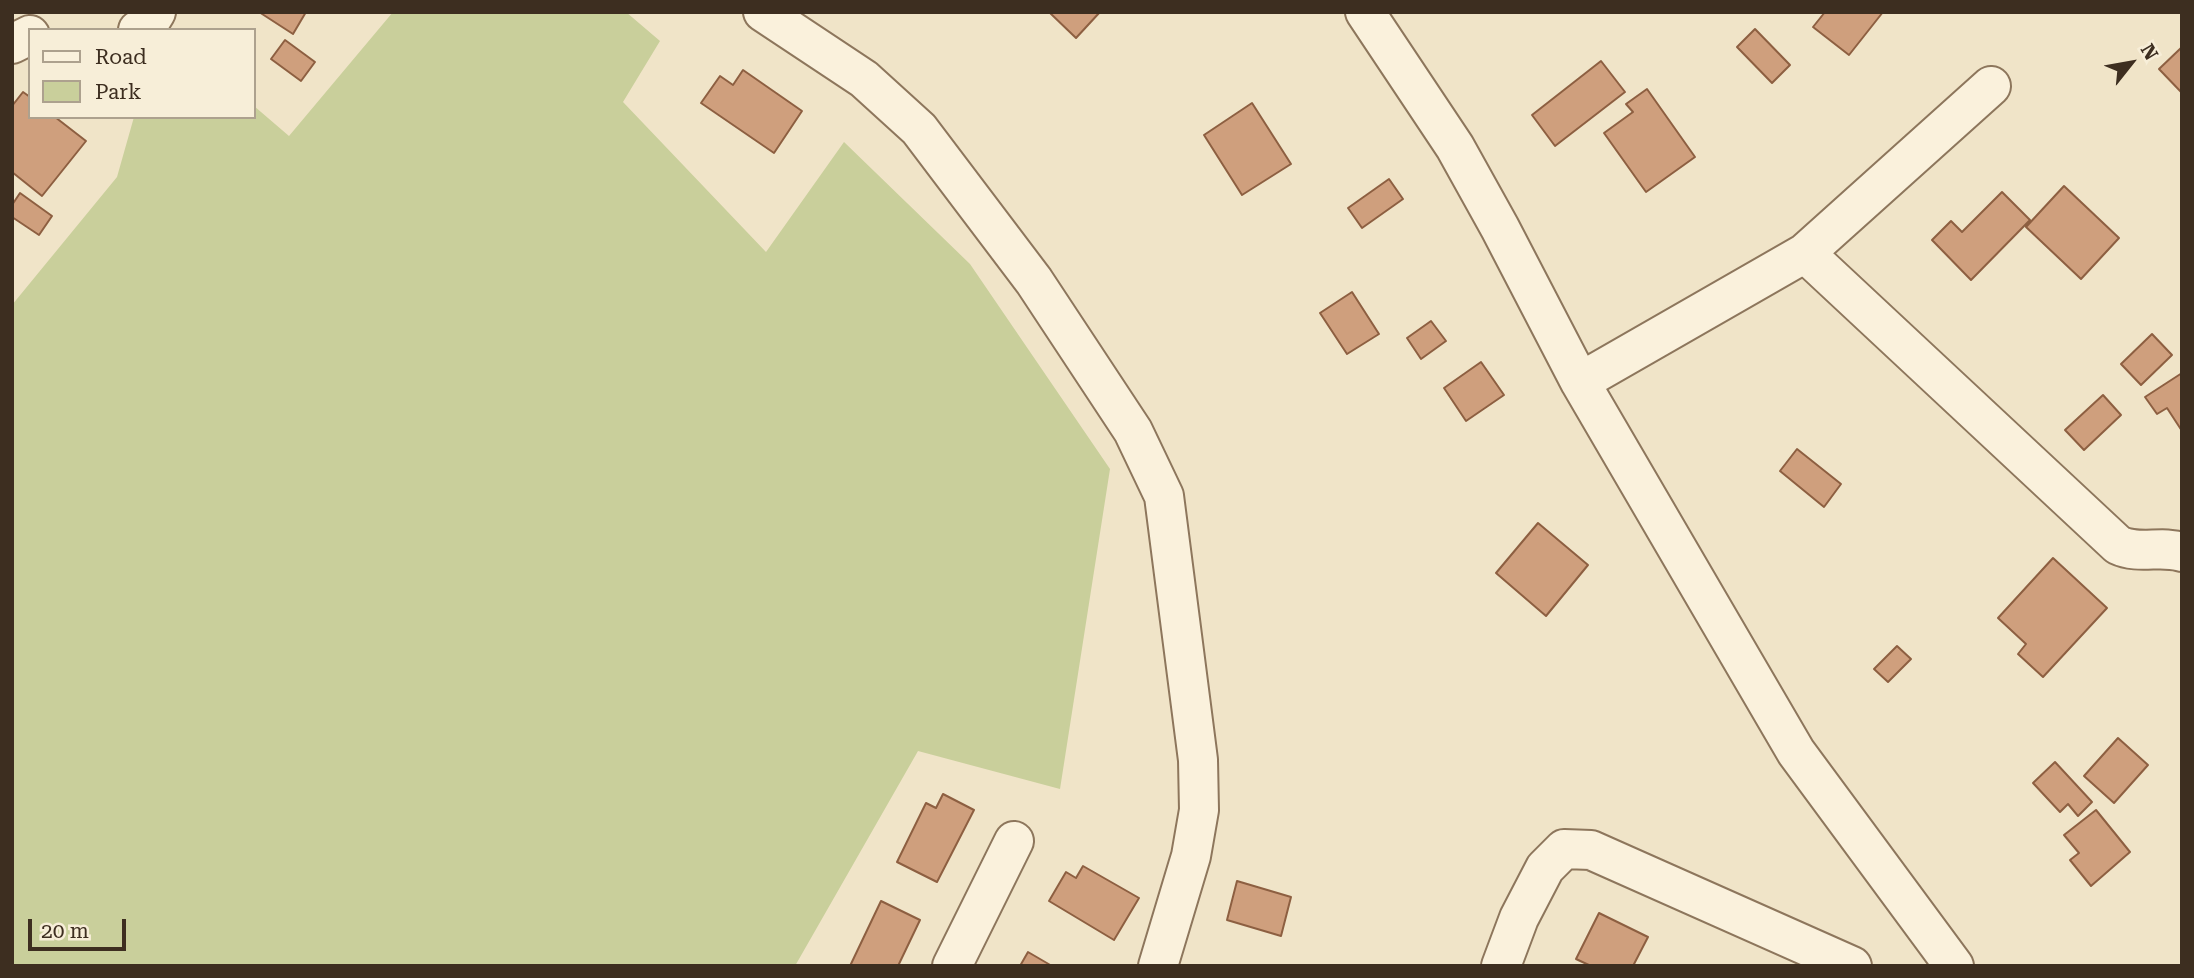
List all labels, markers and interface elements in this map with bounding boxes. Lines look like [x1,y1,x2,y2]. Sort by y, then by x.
legend [28,28,256,119]
north arrow [2096,28,2166,98]
text: N [2136,40,2163,64]
text: Road [95,45,147,69]
text: Park [95,80,141,104]
scale bar [32,904,130,948]
text: 20 m [41,919,89,943]

